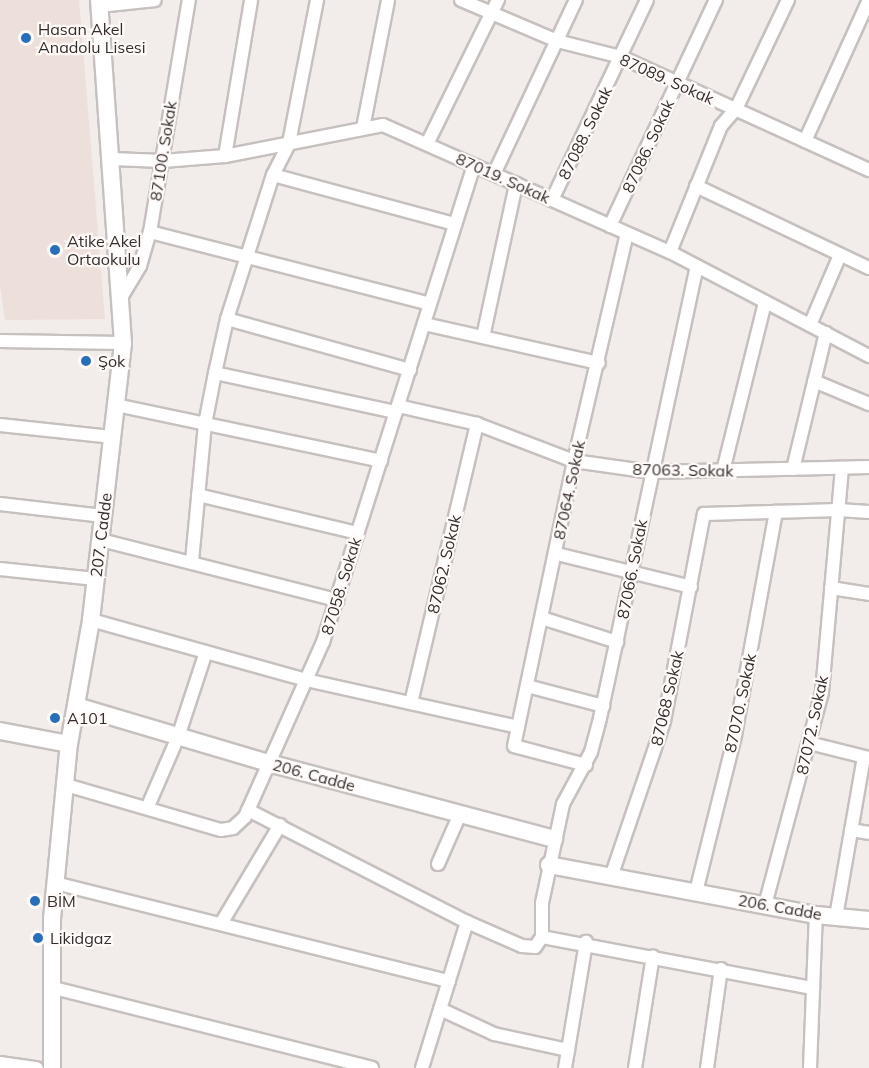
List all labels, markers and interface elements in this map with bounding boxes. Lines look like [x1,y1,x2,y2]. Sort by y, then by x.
place label: Hasan Akel Anadolu Lisesi [38,19,146,57]
marker: Hasan Akel Anadolu Lisesi [19,31,33,45]
street label: 87089. Sokak [617,50,717,108]
street label: 87088. Sokak [554,83,616,183]
street label: 87086. Sokak [618,96,678,196]
street label: 87100. Sokak [146,100,180,202]
street label: 87019. Sokak [453,149,553,207]
place label: Atike Akel Ortaokulu [67,231,141,269]
marker: Atike Akel Ortaokulu [48,243,62,257]
place label: Şok [98,351,125,371]
marker: Şok [79,354,93,368]
street label: 87064. Sokak [549,439,589,541]
street label: 87063. Sokak [632,460,734,480]
street label: 207. Cadde [86,492,116,578]
street label: 87062. Sokak [423,513,465,615]
street label: 87066. Sokak [613,518,651,620]
street label: 87058. Sokak [317,535,365,637]
street label: 87068 Sokak [647,648,687,748]
street label: 87070. Sokak [720,652,760,754]
street label: 87072. Sokak [792,674,832,776]
place label: A101 [67,708,108,728]
marker: A101 [48,711,62,725]
street label: 206. Cadde [271,755,357,795]
street label: 206. Cadde [737,890,823,924]
place label: BİM [47,891,76,911]
marker: BİM [28,894,42,908]
place label: Likidgaz [50,928,112,948]
marker: Likidgaz [31,931,45,945]

